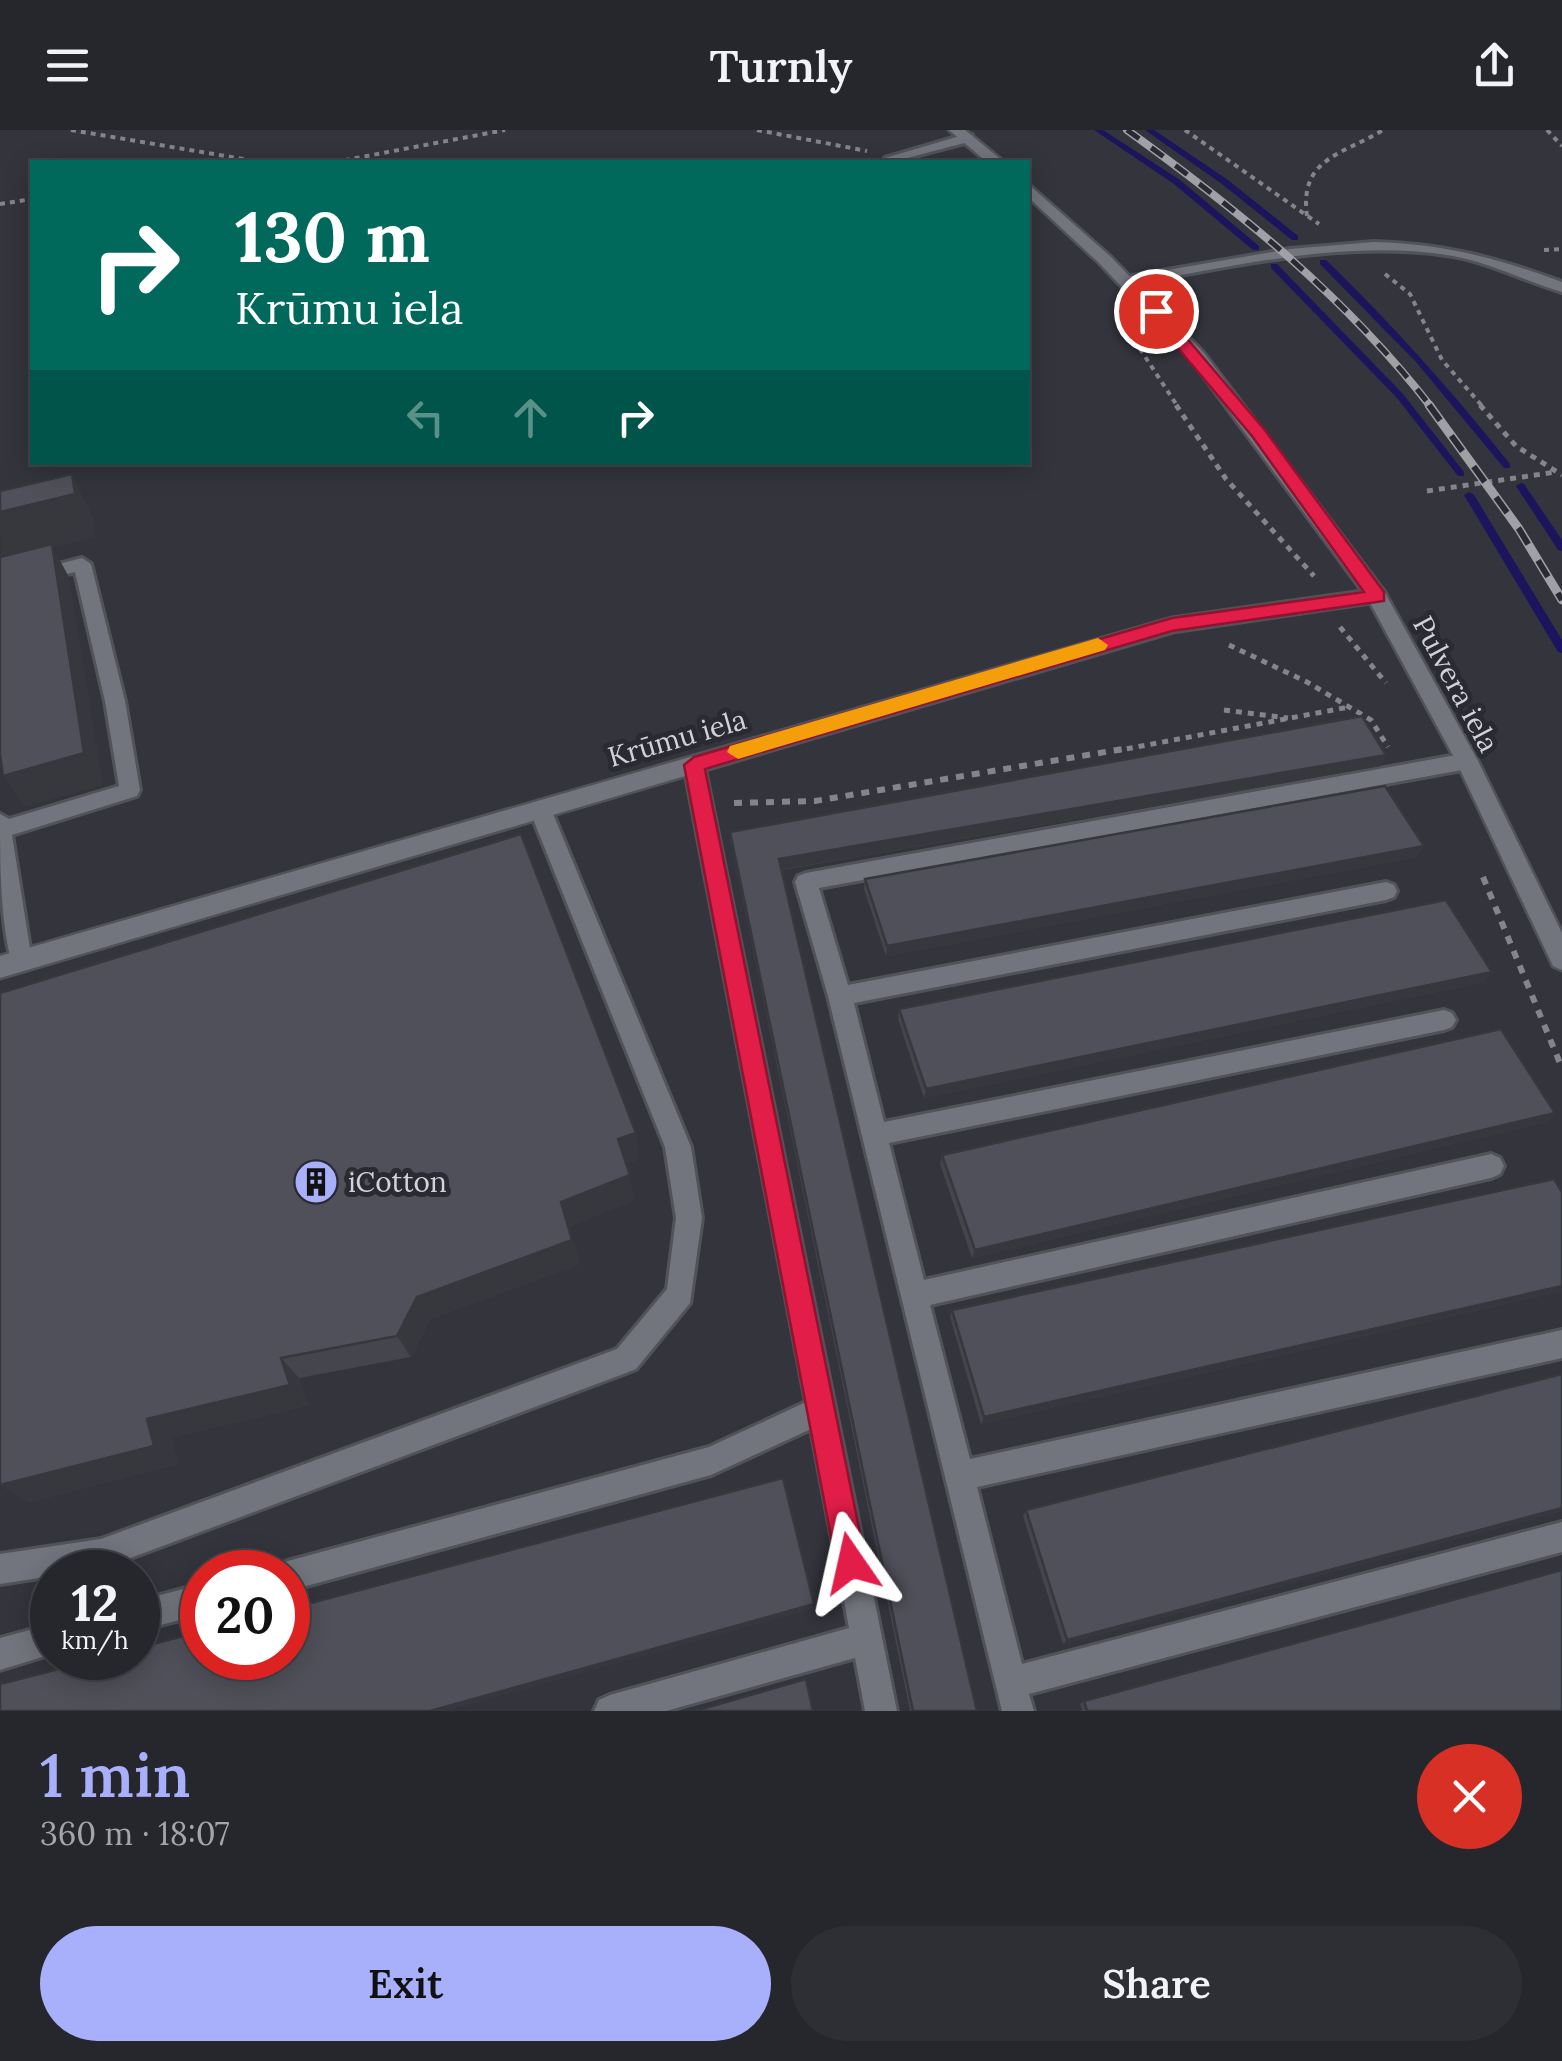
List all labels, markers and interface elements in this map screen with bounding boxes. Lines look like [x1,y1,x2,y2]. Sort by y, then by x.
text: Turnly [709,37,853,94]
icon: menu [40,38,95,93]
icon: share [1467,38,1522,93]
text: 130 m [235,192,430,281]
icon: right [70,200,200,330]
pin [1114,269,1199,354]
text: Krūmu iela [235,279,464,336]
icon: arrive [1129,284,1184,339]
icon: left [398,390,453,445]
icon: ahead [503,390,558,445]
icon: right [608,390,663,445]
street label: Pulvera iela [1405,610,1507,758]
street label: Krūmu iela [604,701,750,775]
building icon: iCotton [293,1159,339,1205]
place label: iCotton [348,1164,447,1200]
position arrow [799,1511,903,1615]
speed limit sign: 20 [180,1550,310,1680]
text: 12 [72,1571,118,1635]
text: km/h [61,1624,129,1656]
text: 1 min [40,1737,190,1813]
button: close [1417,1744,1522,1849]
text: 360 m · 18:07 [40,1813,230,1854]
button: Exit [40,1926,771,2041]
button: Share [791,1926,1522,2041]

